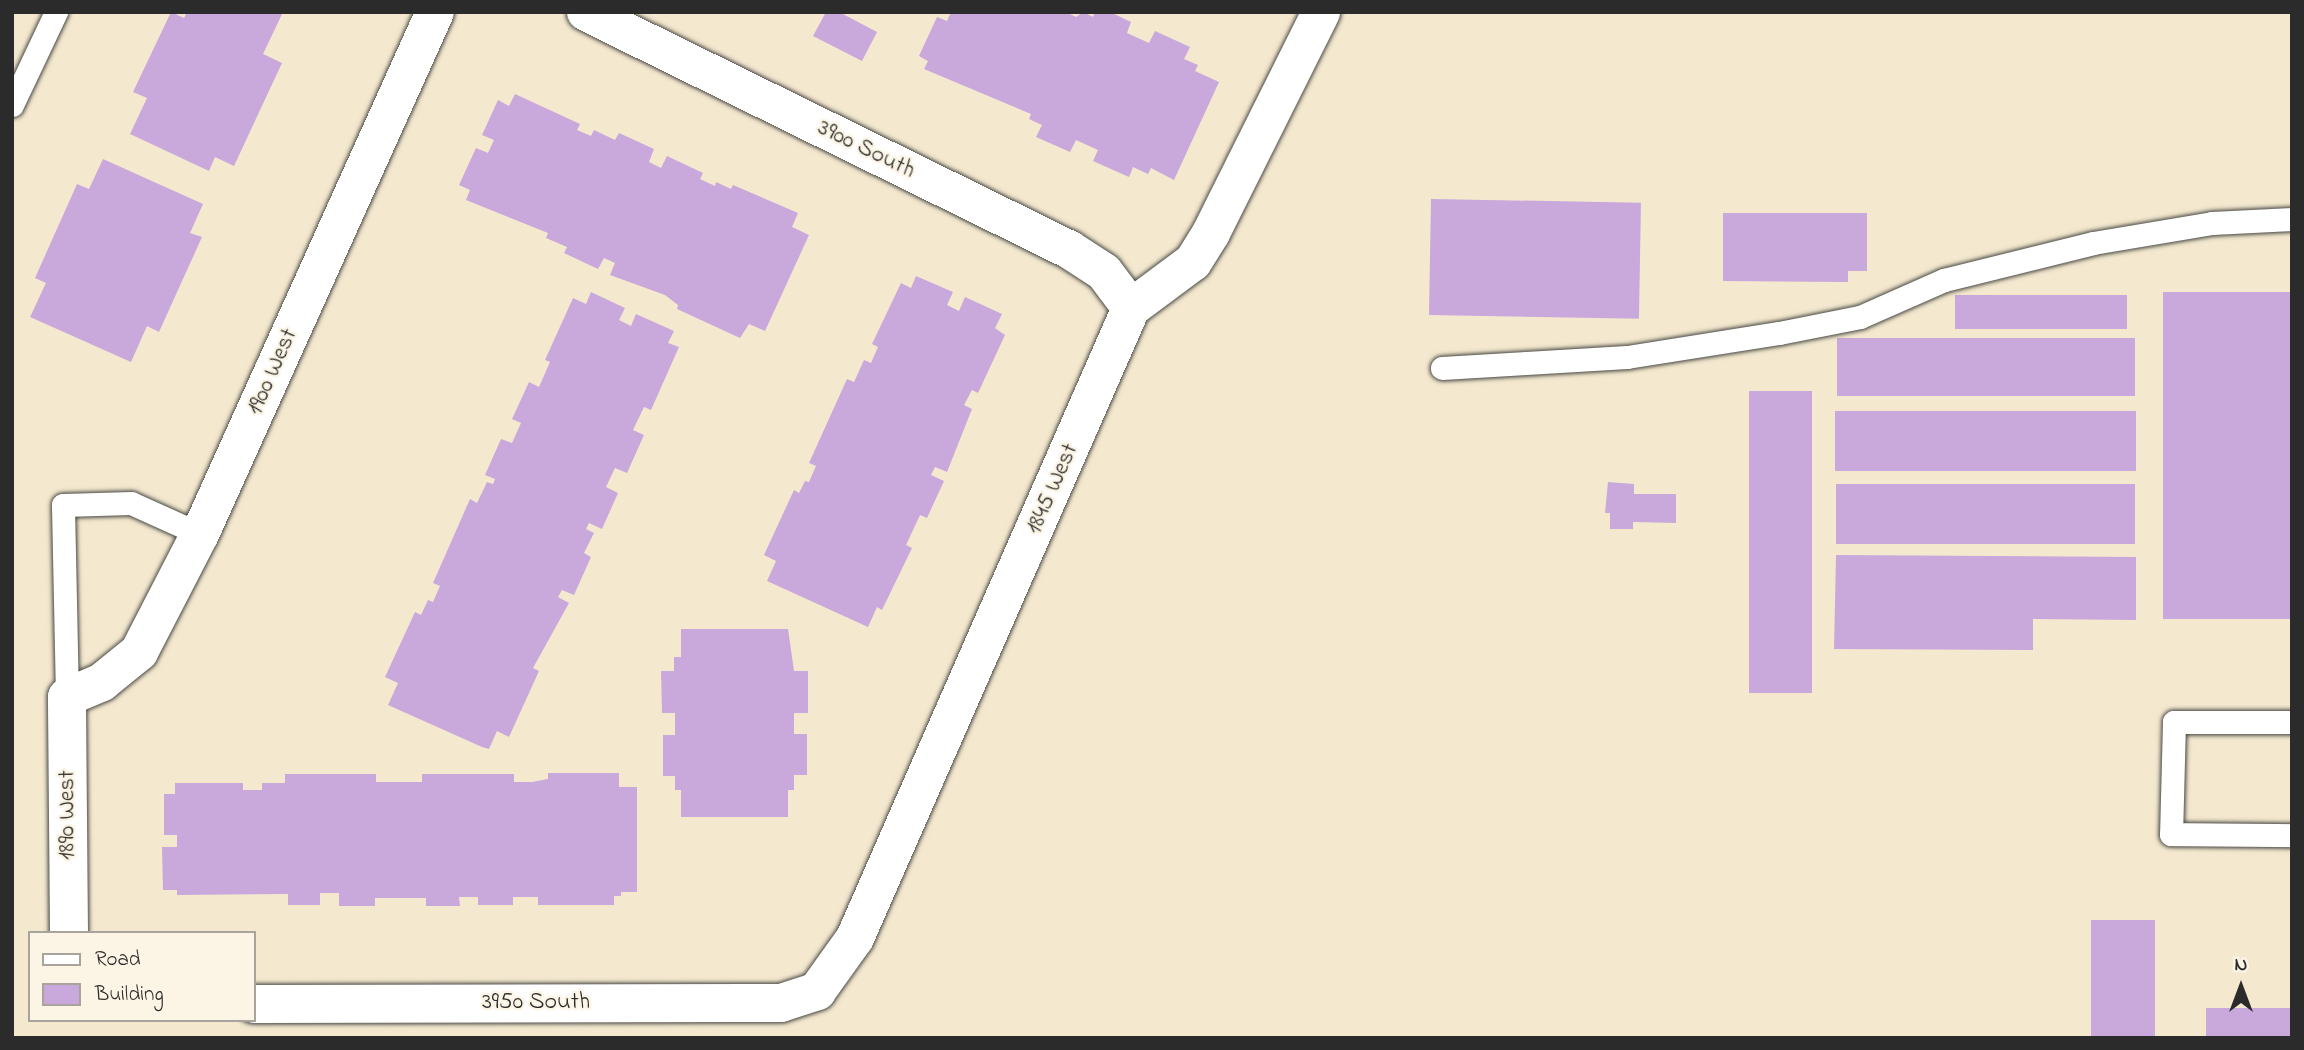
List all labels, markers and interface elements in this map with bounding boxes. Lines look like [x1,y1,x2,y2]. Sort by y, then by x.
street label: 3900 South [813,114,919,186]
street label: 1900 West [241,324,305,420]
street label: 1845 West [1020,439,1086,539]
street label: 1890 West [54,770,82,860]
legend [28,931,256,1022]
text: Road [95,945,141,975]
north arrow [2206,952,2276,1022]
text: N [2235,952,2247,979]
text: Building [95,980,164,1010]
street label: 3950 South [482,989,590,1017]

